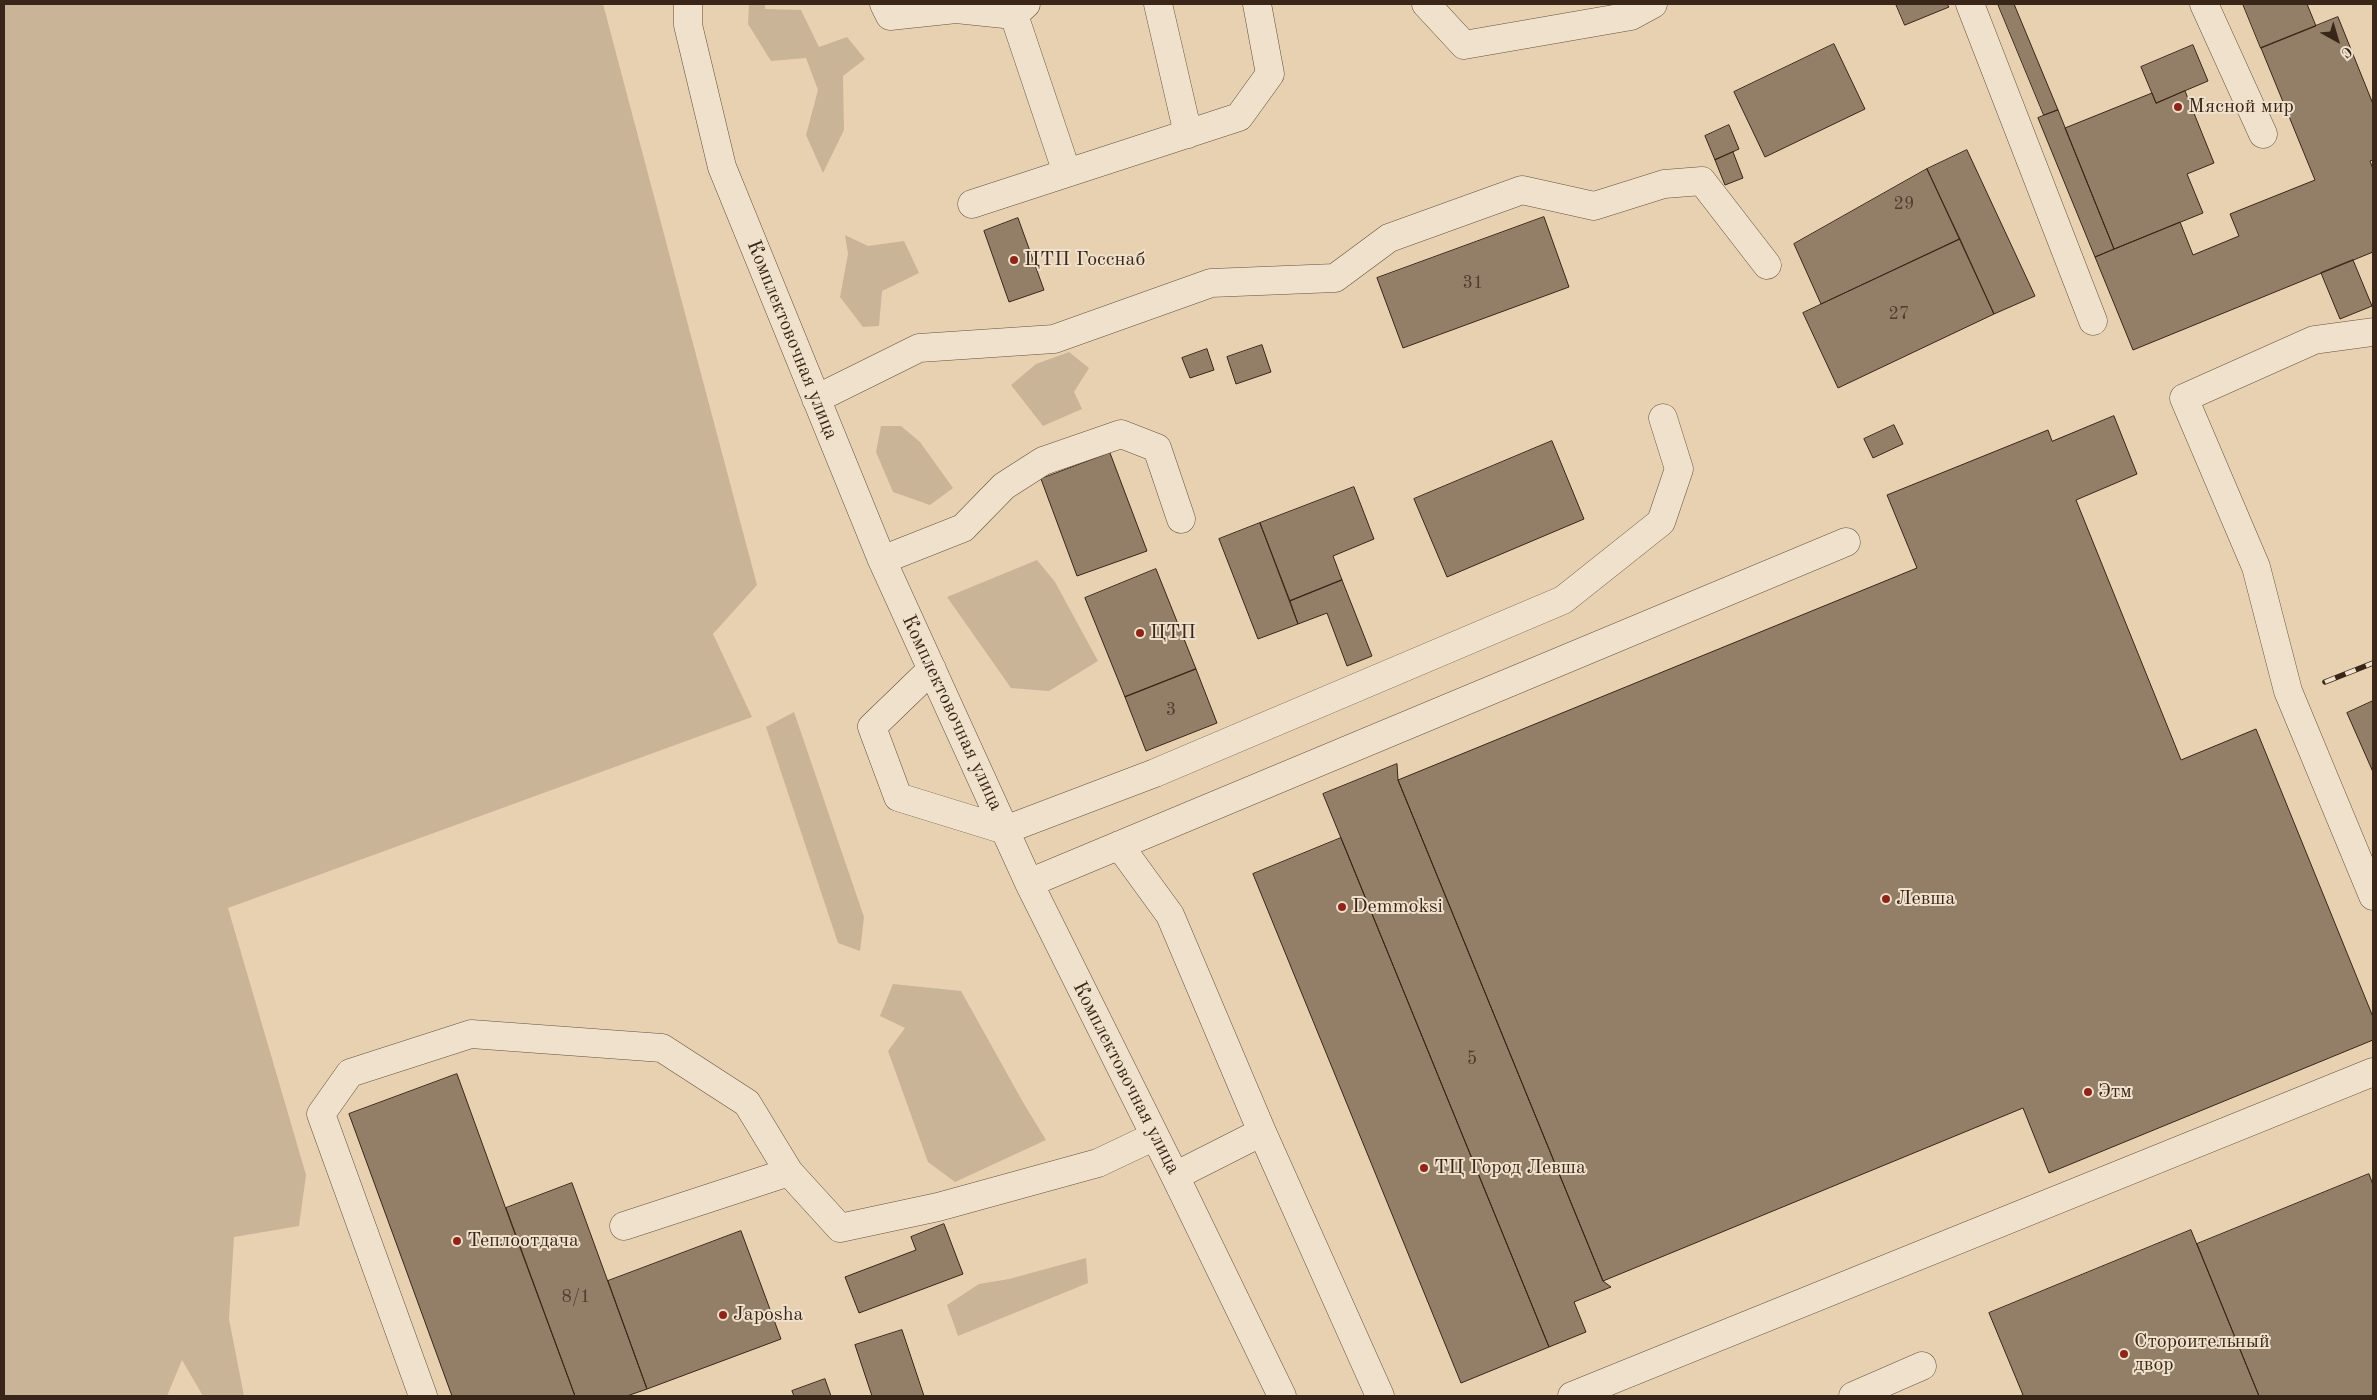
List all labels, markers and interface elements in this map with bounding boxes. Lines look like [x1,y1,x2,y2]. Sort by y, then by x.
north arrow [2312,15,2362,65]
text: С [2338,43,2354,60]
place label: Мясной мир [2188,95,2294,119]
marker: Мясной мир [2172,101,2184,113]
house number: 29 [1894,193,1914,215]
street label: Комплектовочная улица [741,237,843,443]
place label: ЦТП Госснаб [1024,248,1145,272]
marker: ЦТП Госснаб [1008,254,1020,266]
house number: 31 [1463,272,1483,294]
house number: 27 [1889,303,1909,325]
street label: Комплектовочная улица [896,611,1008,815]
place label: ЦТП [1150,621,1196,645]
marker: ЦТП [1134,627,1146,639]
house number: 3 [1166,699,1176,721]
place label: Левша [1896,887,1955,911]
marker: Левша [1880,893,1892,905]
place label: Demmoksi [1352,895,1443,919]
marker: Demmoksi [1336,901,1348,913]
street label: Комплектовочная улица [1067,978,1185,1178]
house number: 5 [1467,1048,1477,1070]
place label: Этм [2098,1080,2132,1104]
marker: Этм [2082,1086,2094,1098]
place label: ТЦ Город Левша [1434,1156,1586,1180]
marker: ТЦ Город Левша [1418,1162,1430,1174]
place label: Теплоотдача [467,1229,579,1253]
marker: Теплоотдача [451,1235,463,1247]
house number: 8/1 [562,1286,590,1308]
place label: Japosha [733,1303,803,1327]
marker: Japosha [717,1309,729,1321]
place label: Стороительный двор [2134,1330,2270,1377]
marker: Стороительный двор [2118,1348,2130,1360]

